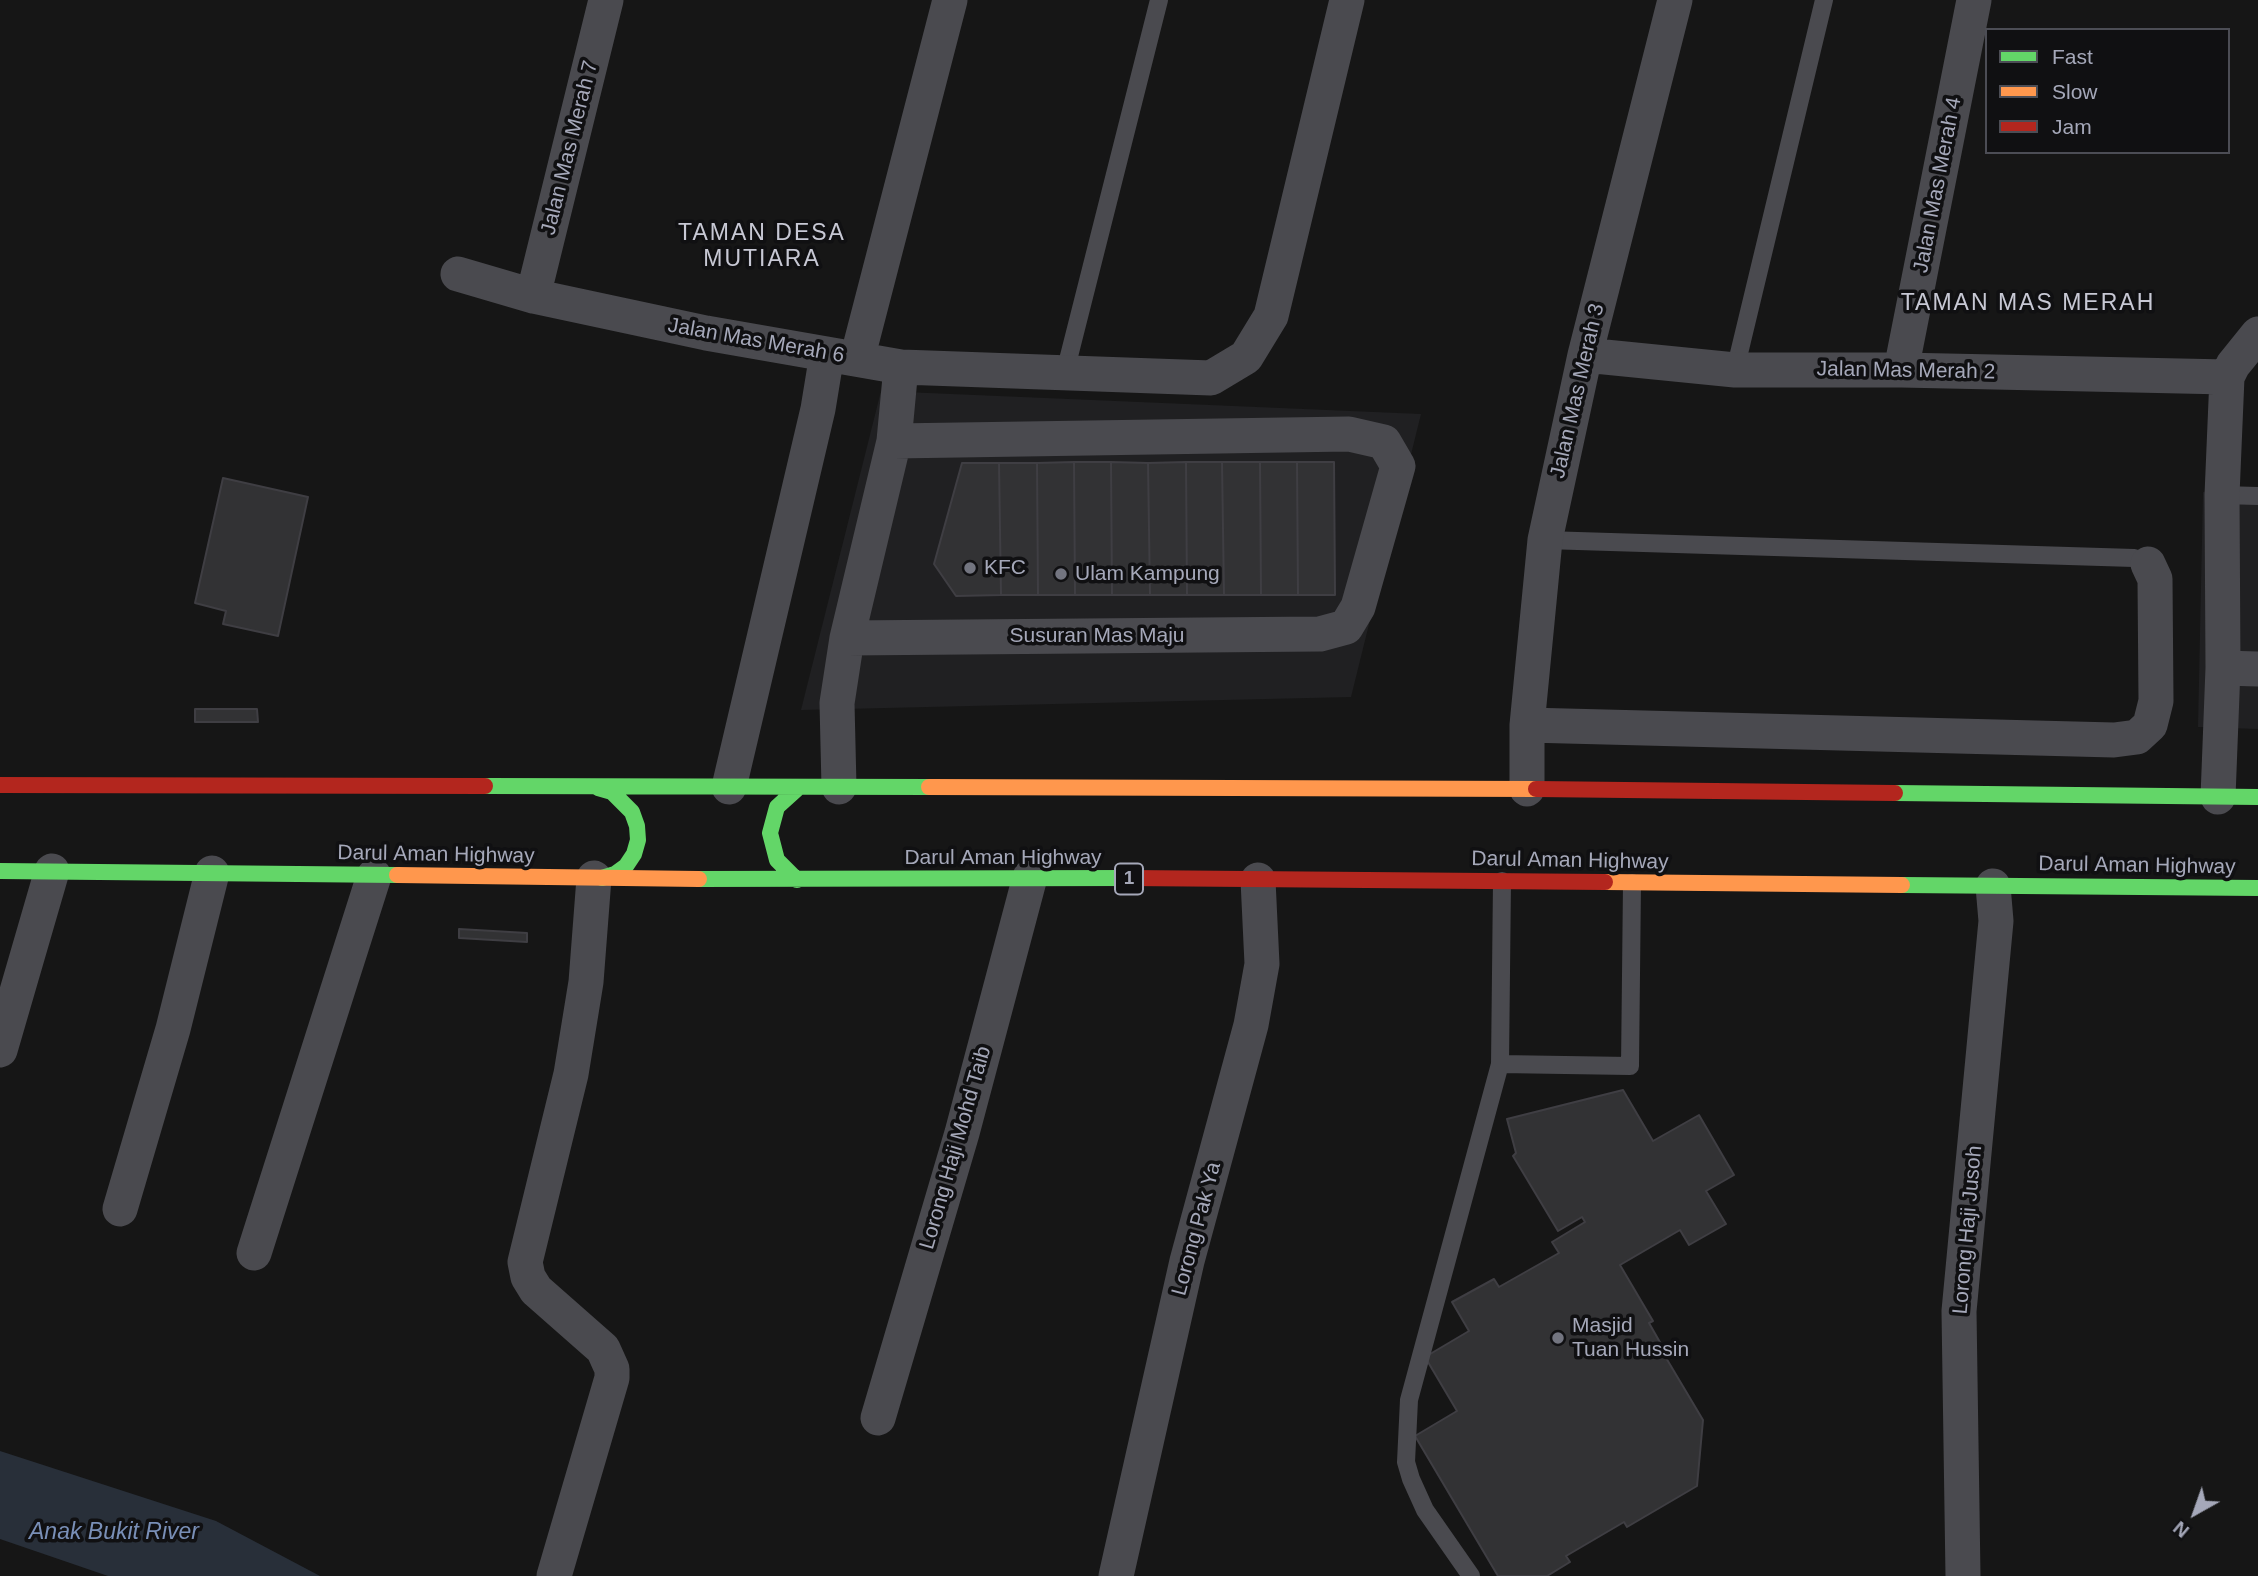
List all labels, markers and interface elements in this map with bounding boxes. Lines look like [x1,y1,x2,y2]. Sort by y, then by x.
legend [1985,28,2230,154]
text: Fast [2052,45,2093,68]
street label: Jalan Mas Merah 7 [536,58,604,238]
text: Slow [2052,80,2098,103]
street label: Jalan Mas Merah 4 [1909,95,1967,275]
text: Jam [2052,115,2092,138]
district label: TAMAN DESA MUTIARA [679,220,845,274]
district label: TAMAN MAS MERAH [1903,290,2153,318]
street label: Jalan Mas Merah 3 [1546,301,1610,481]
street label: Jalan Mas Merah 6 [666,313,846,369]
street label: Jalan Mas Merah 2 [1817,357,1995,385]
place label: KFC [984,555,1026,581]
marker: KFC [962,560,978,576]
place label: Ulam Kampung [1075,561,1220,587]
marker: Ulam Kampung [1053,566,1069,582]
street label: Susuran Mas Maju [1009,623,1185,649]
street label: Darul Aman Highway [337,841,535,869]
street label: Darul Aman Highway [904,845,1102,871]
street label: Darul Aman Highway [1471,847,1669,875]
street label: Darul Aman Highway [2038,852,2236,880]
road number: 1 [1115,864,1143,894]
street label: Lorong Haji Mohd Taib [915,1044,997,1252]
street label: Lorong Haji Jusoh [1948,1145,1988,1315]
street label: Lorong Pak Ya [1167,1159,1227,1299]
place label: Masjid Tuan Hussin [1572,1313,1689,1363]
marker: Masjid Tuan Hussin [1550,1330,1566,1346]
north arrow [2160,1478,2230,1548]
text: N [2169,1517,2193,1542]
water label: Anak Bukit River [29,1519,199,1547]

